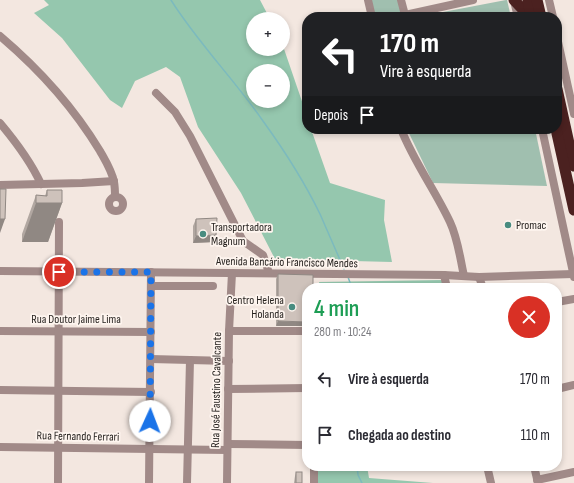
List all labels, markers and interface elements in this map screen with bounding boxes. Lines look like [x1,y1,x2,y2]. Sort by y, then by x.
map controls [246,12,290,108]
button: + [246,12,290,56]
text: 170 m [380,27,439,60]
icon: left [314,28,366,80]
text: Vire à esquerda [380,61,471,82]
button: − [246,64,290,108]
icon: arrive [356,104,378,126]
text: Depois [314,106,348,125]
place label: Promac [516,218,547,233]
place label: Transportadora Magnum [211,220,272,249]
marker: Promac [503,220,513,230]
marker: Transportadora Magnum [198,229,208,239]
street label: Avenida Bancário Francisco Mendes [215,254,358,271]
pin [42,255,76,289]
icon: arrive [48,261,70,283]
place label: Centro Helena Holanda [227,293,284,322]
text: 4 min [314,294,359,323]
button: close [508,296,550,338]
marker: Centro Helena Holanda [287,302,297,312]
street label: Rua Doutor Jaime Lima [31,312,121,327]
text: 280 m · 10:24 [314,324,371,340]
street label: Rua José Faustino Cavalcante [208,332,225,448]
icon: left [314,368,336,390]
text: Vire à esquerda [348,370,429,389]
text: 170 m [520,370,550,389]
position arrow [129,400,171,442]
icon: arrive [314,424,336,446]
text: Chegada ao destino [348,426,451,445]
text: 110 m [521,426,550,445]
street label: Rua Fernando Ferrari [37,428,119,445]

